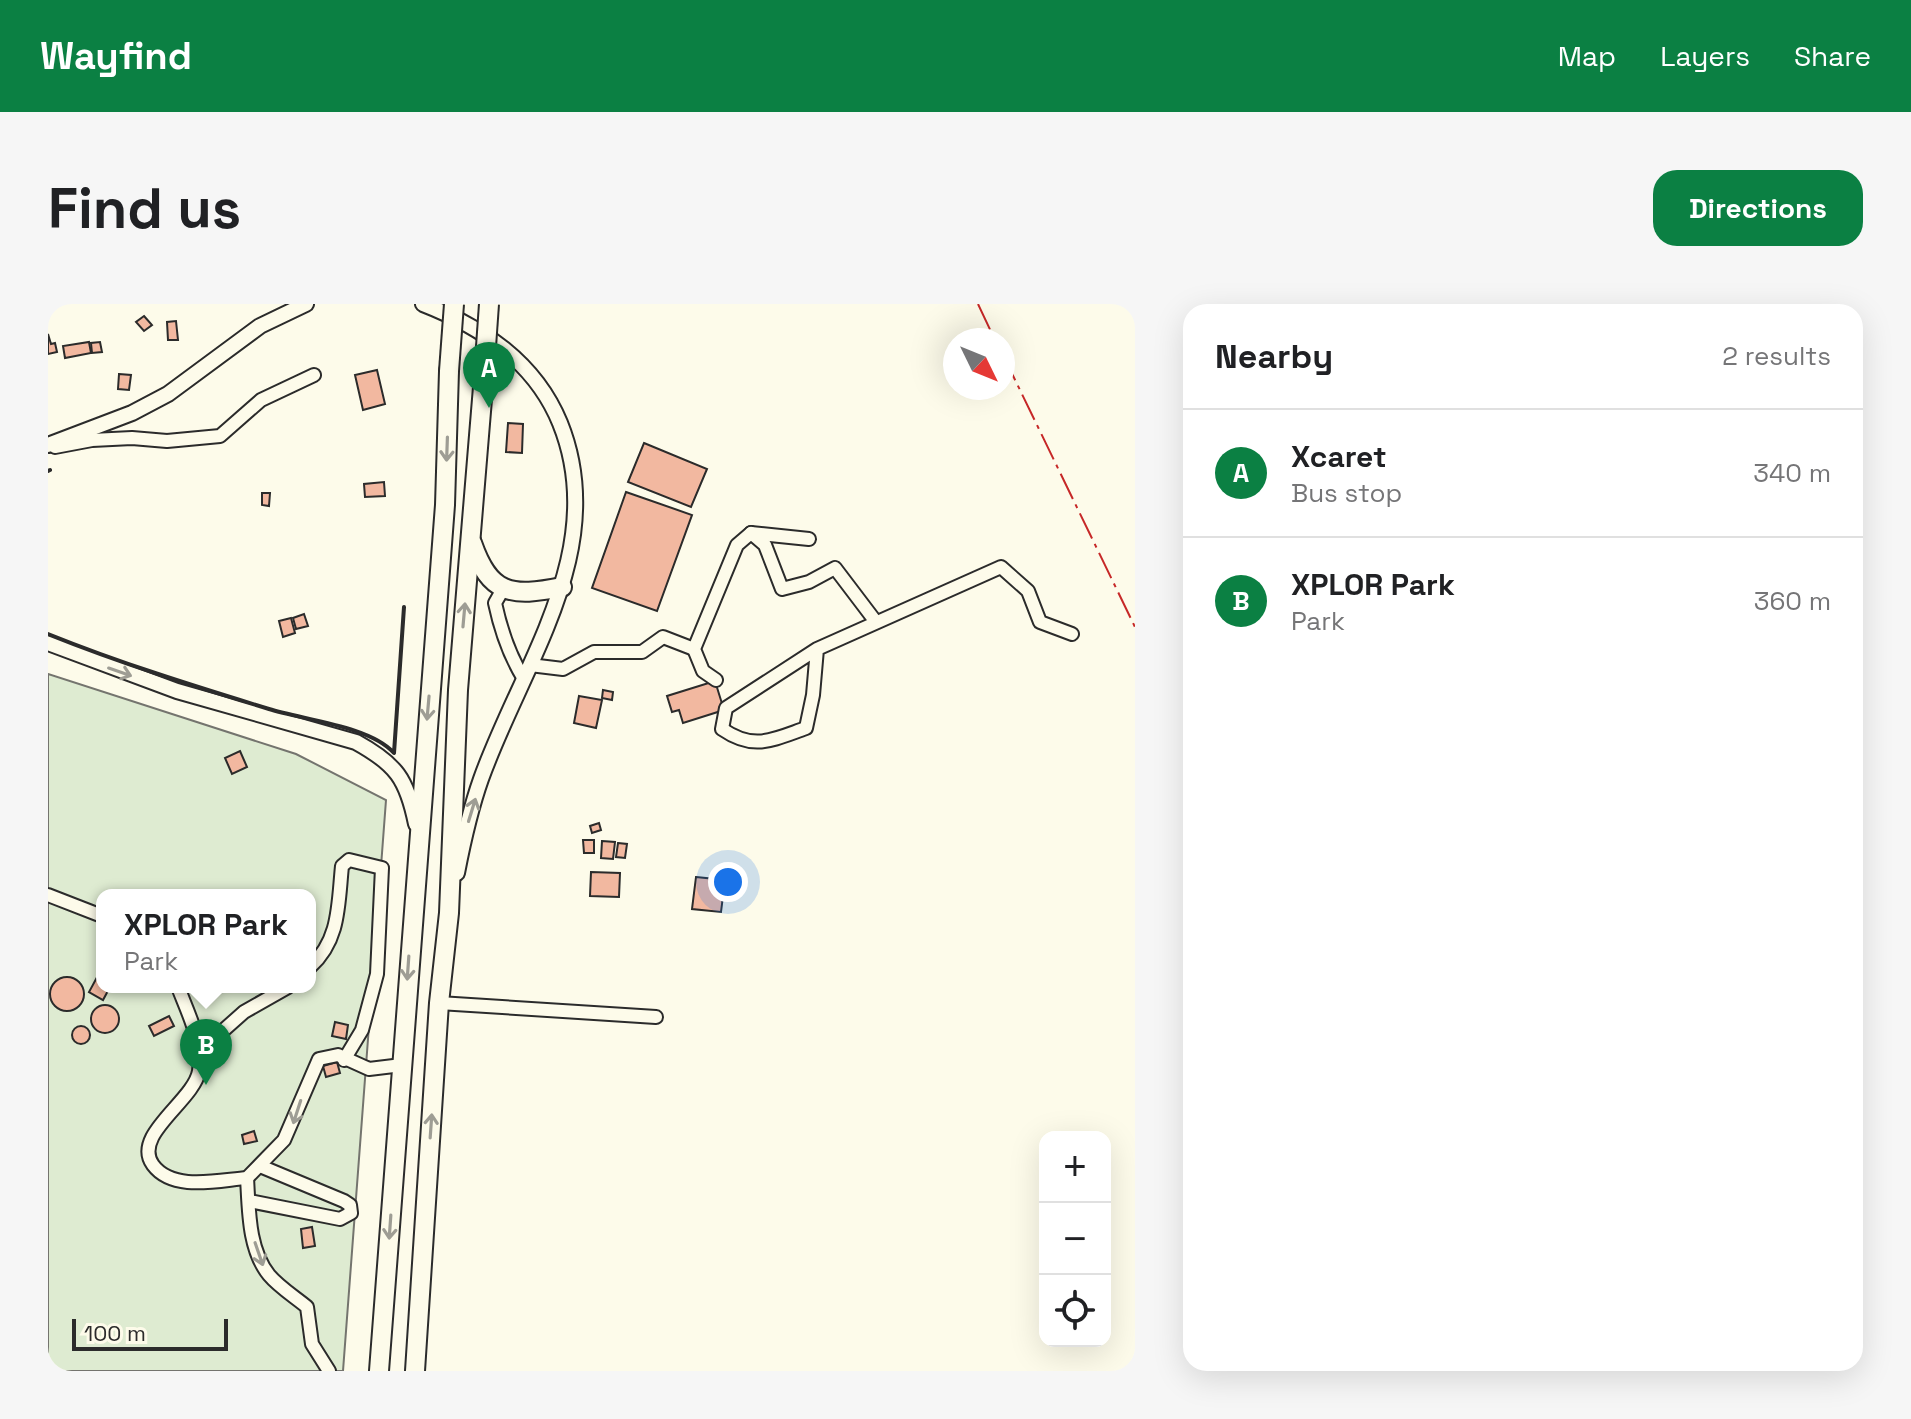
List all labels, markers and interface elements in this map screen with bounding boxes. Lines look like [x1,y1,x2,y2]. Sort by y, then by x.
text: Wayfind [40,32,192,80]
text: Map [1558,38,1616,74]
text: Layers [1660,38,1750,74]
text: Share [1794,38,1871,74]
button: Directions [1653,170,1863,246]
text: Find us [48,173,241,244]
north arrow [943,328,1015,400]
text: Nearby [1215,335,1333,378]
text: 2 results [1722,339,1831,373]
pin: A [463,342,515,408]
one-way arrow [439,435,455,462]
text: Xcaret [1291,437,1387,476]
text: A [1233,456,1249,490]
text: 340 m [1753,456,1831,490]
text: Bus stop [1291,476,1402,510]
text: XPLOR Park [1291,565,1455,604]
text: B [1232,584,1250,618]
text: 360 m [1754,584,1831,618]
one-way arrow [457,602,472,629]
text: Park [1291,604,1345,638]
one-way arrow [108,665,133,680]
one-way arrow [420,694,435,721]
one-way arrow [465,797,480,823]
your location [708,862,748,902]
popup [96,889,316,993]
text: XPLOR Park [124,905,288,944]
text: Park [124,944,178,978]
one-way arrow [401,954,416,981]
pin: B [180,1019,232,1085]
one-way arrow [289,1100,304,1125]
one-way arrow [424,1113,439,1140]
map controls [1039,1131,1111,1347]
button: + [1039,1131,1111,1203]
button: − [1039,1203,1111,1275]
one-way arrow [382,1213,397,1240]
one-way arrow [252,1241,267,1266]
button: locate [1039,1275,1111,1347]
scale bar [72,1315,228,1351]
text: 100 m [84,1319,146,1347]

